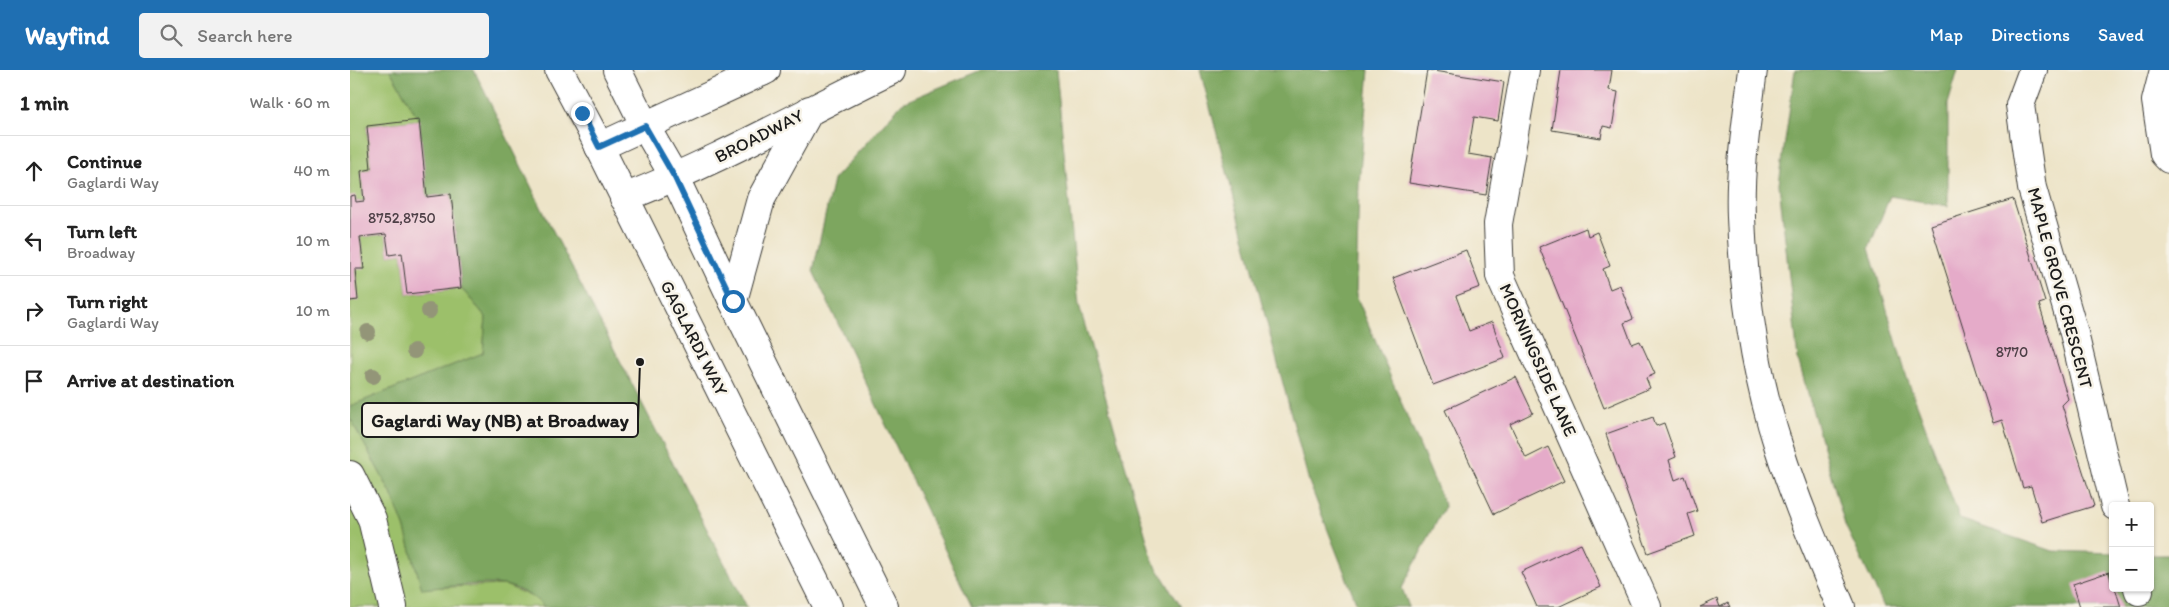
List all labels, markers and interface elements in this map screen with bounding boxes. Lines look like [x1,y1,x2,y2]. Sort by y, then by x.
search box [139,13,489,58]
text: Wayfind [25,21,109,50]
icon: search [157,21,185,49]
text: Search here [197,24,293,47]
text: Map [1930,24,1963,46]
text: Directions [1991,24,2070,46]
text: Saved [2098,24,2144,46]
text: 1 min [20,90,69,115]
text: Walk · 60 m [249,93,330,112]
route end [571,102,594,125]
street label: BROADWAY [711,104,808,168]
text: Continue [67,150,142,173]
icon: ahead [20,157,48,185]
text: 40 m [293,161,330,180]
text: Gaglardi Way [67,173,159,192]
street label: MAPLE GROVE CRESCENT [2023,185,2097,391]
house number: 8752,8750 [368,209,436,227]
text: Turn left [67,220,137,243]
icon: left [20,227,48,255]
text: 10 m [296,231,330,250]
text: Broadway [67,243,135,262]
street label: GAGLARDI WAY [656,277,733,400]
street label: MORNINGSIDE LANE [1494,280,1582,440]
text: Turn right [67,290,148,313]
route start [722,290,745,313]
icon: right [20,297,48,325]
text: 10 m [296,301,330,320]
text: Gaglardi Way [67,313,159,332]
house number: 8770 [1996,343,2028,361]
icon: arrive [20,367,48,395]
text: Arrive at destination [67,369,234,392]
callout: Gaglardi Way (NB) at Broadway [362,403,638,437]
text: Gaglardi Way (NB) at Broadway [371,409,629,432]
map controls [2109,502,2154,592]
button: + [2109,502,2154,547]
button: − [2109,547,2154,592]

